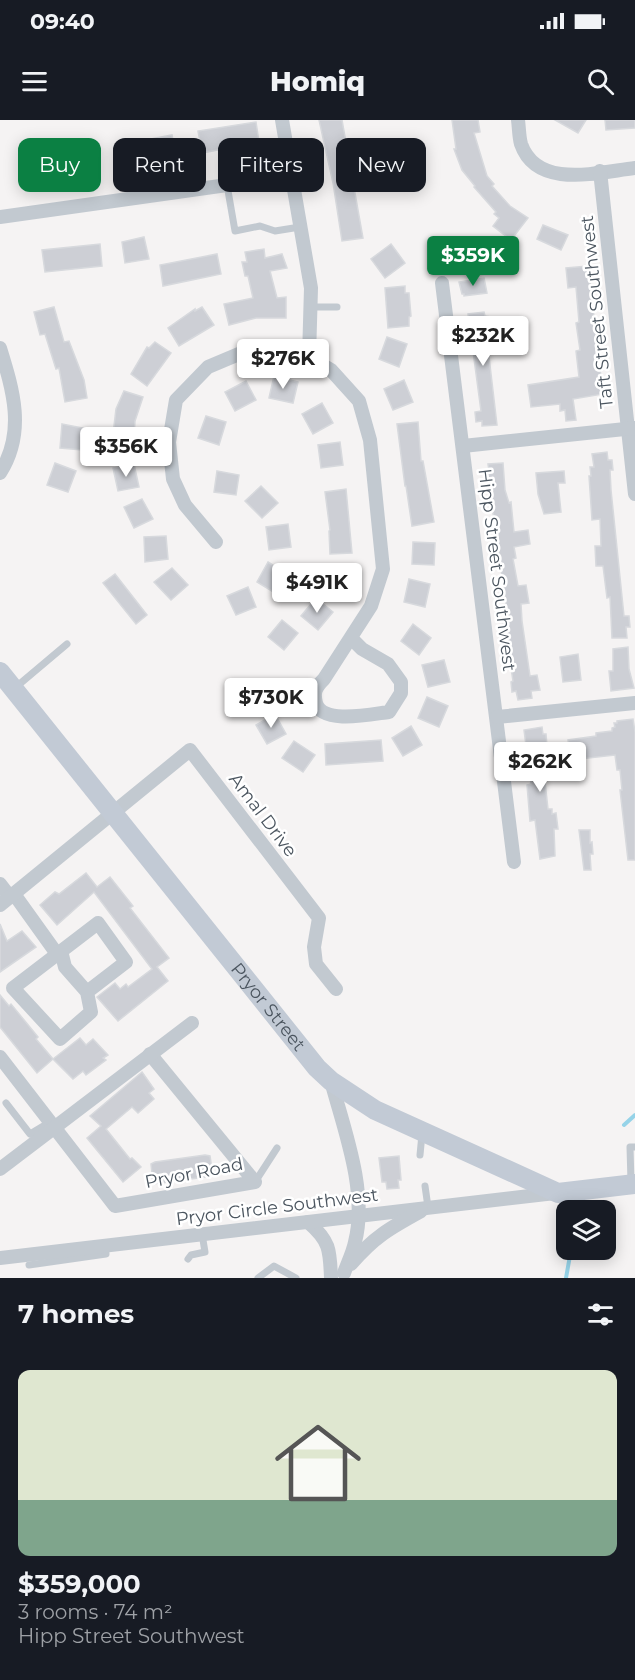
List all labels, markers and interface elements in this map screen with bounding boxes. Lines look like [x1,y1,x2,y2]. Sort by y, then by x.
text: 09:40 [30,8,95,35]
icon: menu [18,65,51,98]
text: Homiq [270,65,365,98]
icon: search [584,65,617,98]
chip: Buy [18,138,101,192]
chip: Rent [113,138,206,192]
chip: Filters [218,138,324,192]
chip: New [336,138,426,192]
street label: Taft Street Southwest [576,214,618,410]
pin: $359K [431,236,515,287]
text: $359K [441,243,505,267]
pin: $232K [441,316,525,367]
text: $232K [452,323,514,347]
pin: $276K [241,339,325,390]
text: $276K [251,346,315,370]
pin: $356K [84,427,168,478]
text: $356K [94,434,158,458]
street label: Hipp Street Southwest [474,467,520,673]
pin: $491K [275,563,359,614]
text: $491K [286,570,348,594]
pin: $730K [229,678,313,729]
text: $730K [238,685,304,709]
pin: $262K [498,742,582,793]
text: $262K [508,749,572,773]
street label: Amal Drive [224,769,302,861]
street label: Pryor Street [226,958,310,1055]
street label: Pryor Road [143,1153,245,1193]
street label: Pryor Circle Southwest [175,1184,379,1230]
map controls [556,1200,616,1260]
button: layers [556,1200,616,1260]
text: 7 homes [18,1298,134,1330]
icon: filters [584,1298,617,1331]
icon: home [264,1409,372,1517]
text: $359,000 [18,1568,141,1600]
text: 3 rooms · 74 m² [18,1600,173,1624]
text: Hipp Street Southwest [18,1624,245,1648]

